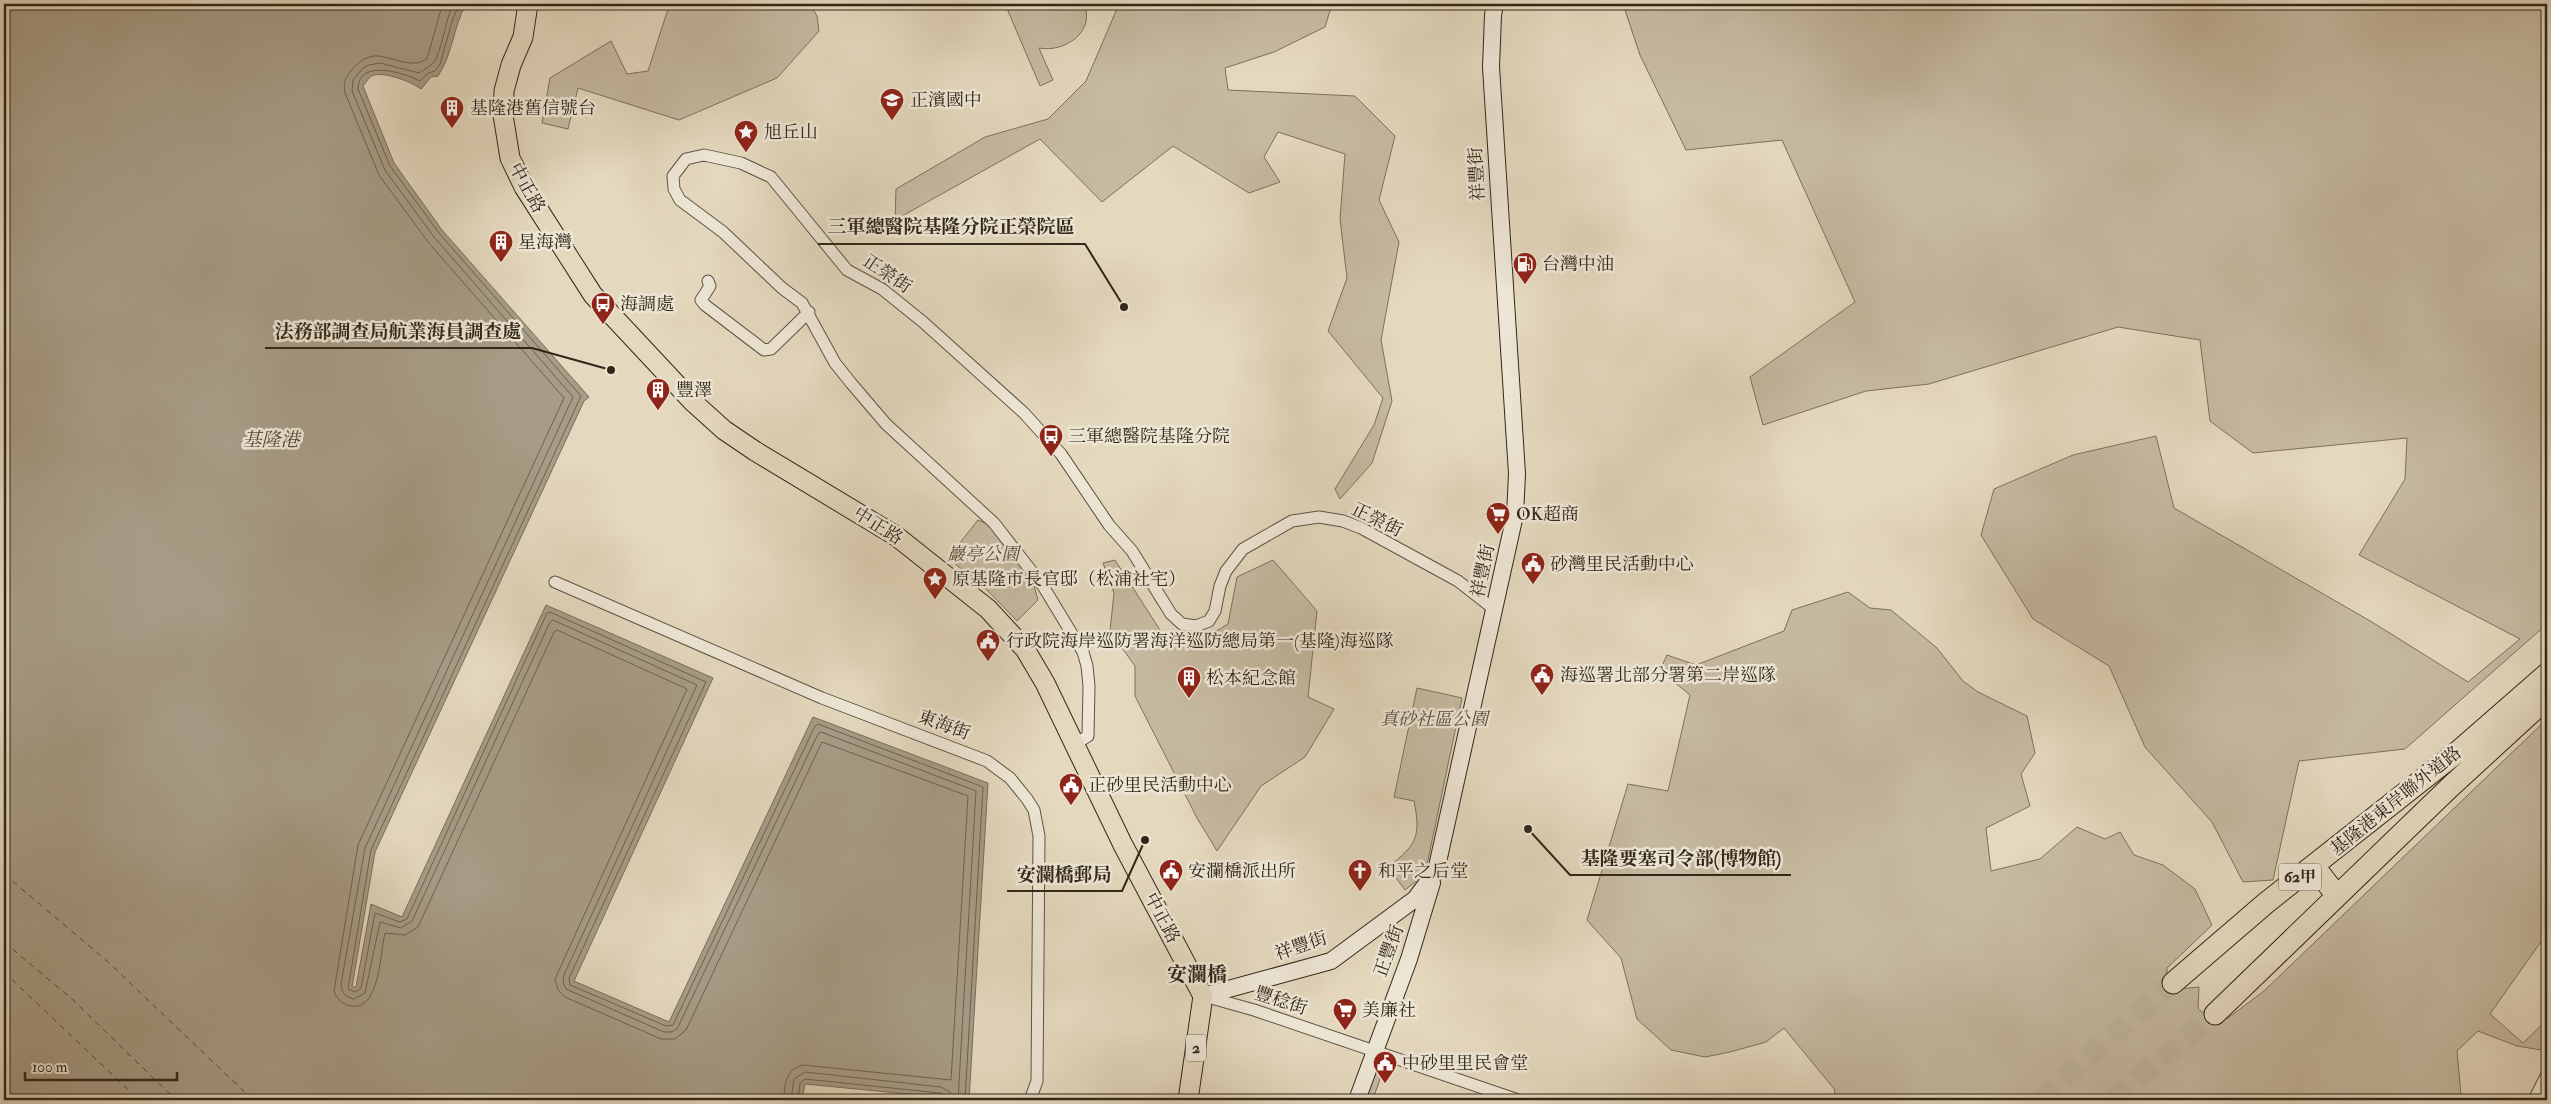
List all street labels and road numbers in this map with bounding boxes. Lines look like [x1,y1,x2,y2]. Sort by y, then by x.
street label: 祥豐街 [1464,146,1490,202]
street label: 中正路 [504,159,550,217]
street label: 正榮街 [858,249,916,299]
street label: 正榮街 [1348,498,1406,542]
street label: 中正路 [849,502,907,550]
street label: 祥豐街 [1466,542,1500,600]
street label: 東海街 [915,705,973,745]
street label: 基隆港東岸聯外道路 [2326,741,2466,861]
road number: 62甲 [2279,864,2321,890]
street label: 中正路 [1139,889,1185,947]
street label: 正豐街 [1369,922,1409,980]
street label: 祥豐街 [1272,926,1330,966]
street label: 豐稔街 [1252,982,1310,1020]
road number: 2 [1186,1034,1206,1062]

